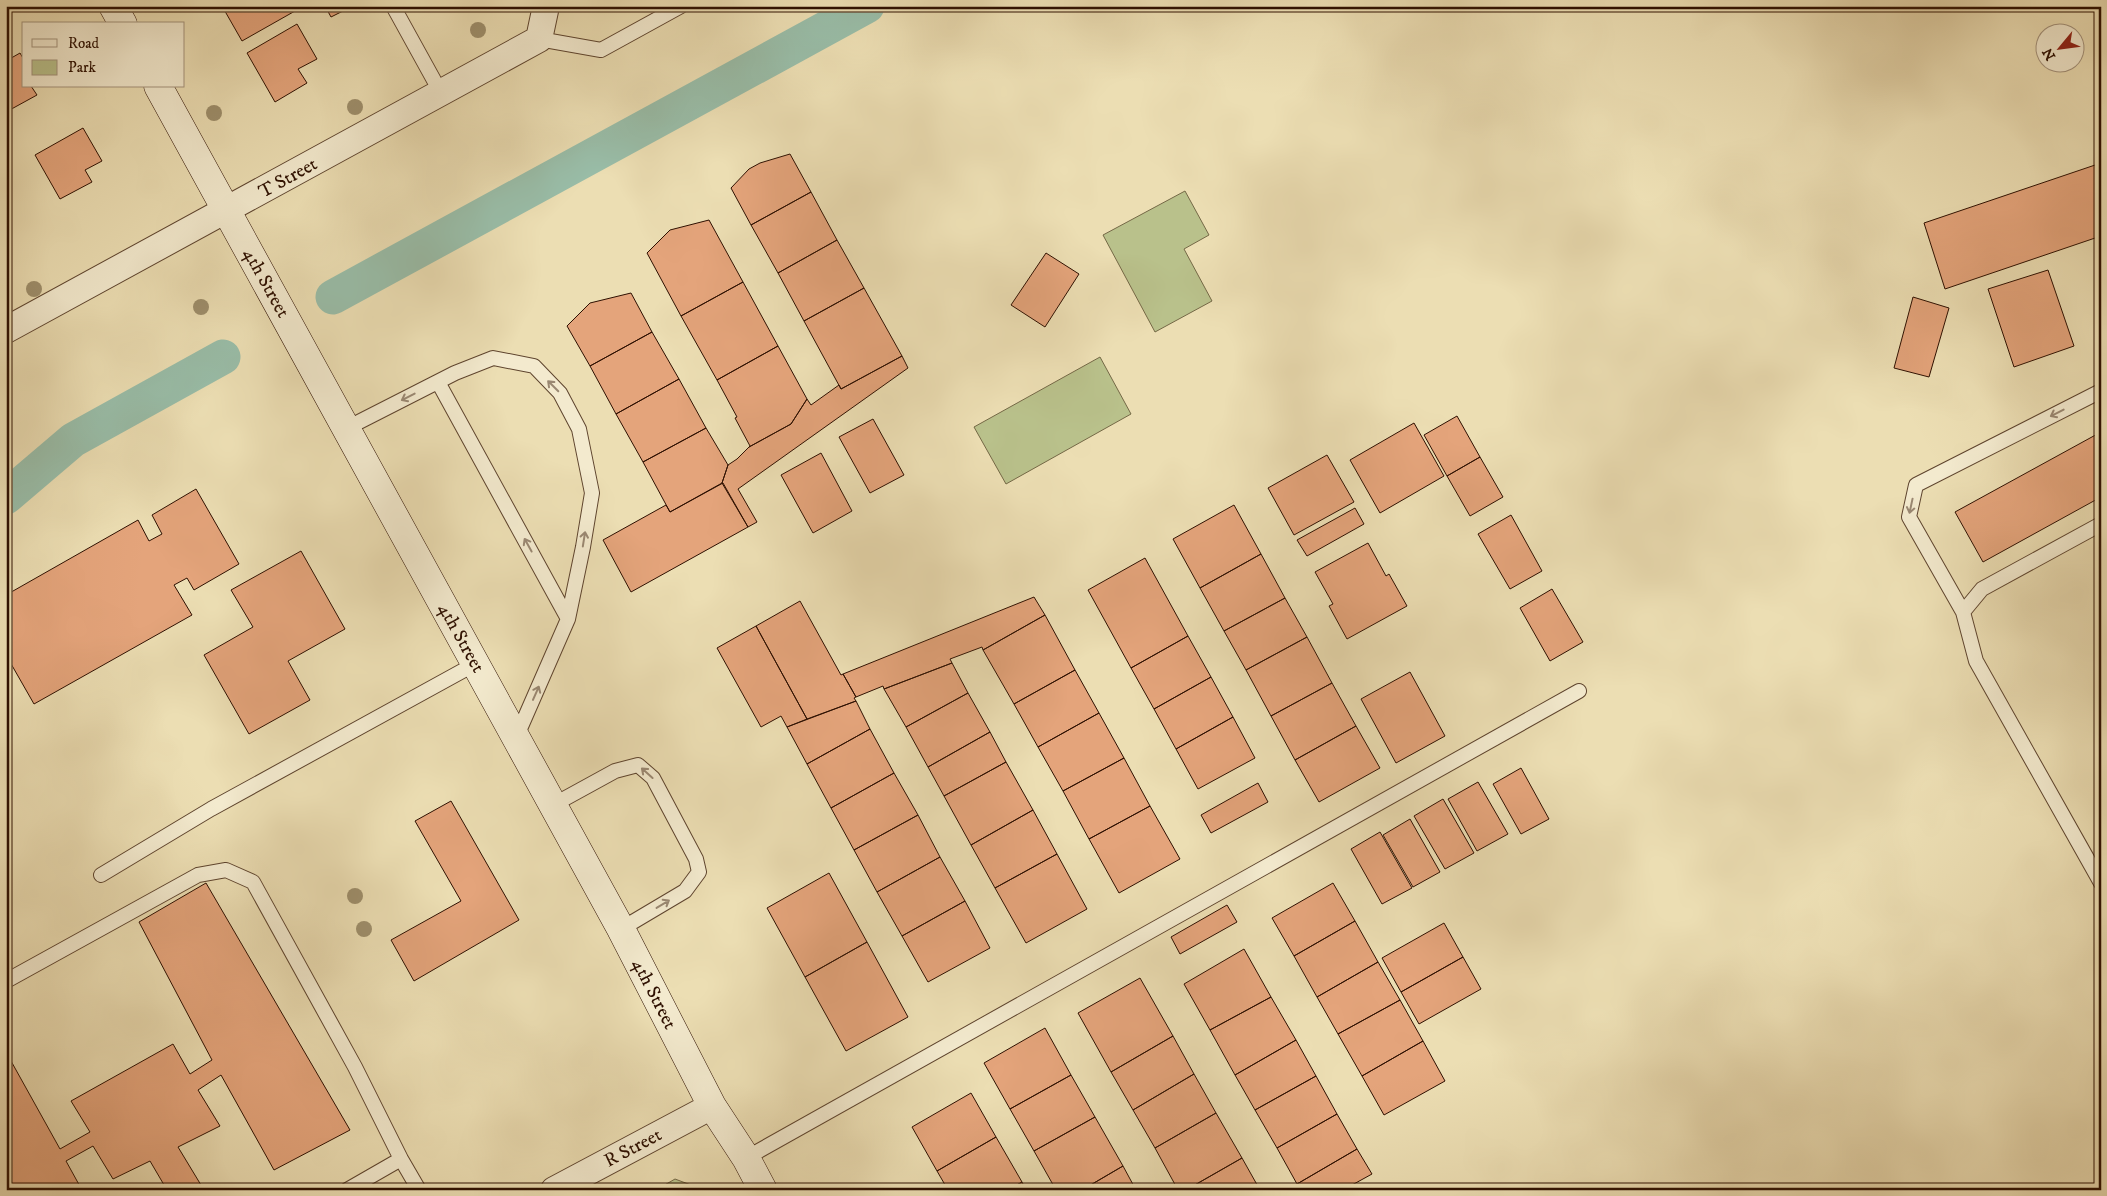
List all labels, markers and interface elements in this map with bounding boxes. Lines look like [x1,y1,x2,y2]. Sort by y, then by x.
legend [22,22,185,88]
north arrow [2034,22,2084,72]
text: Road [68,34,100,53]
text: N [2039,44,2060,63]
text: Park [68,58,97,77]
street label: T Street [255,153,321,203]
street label: 4th Street [238,244,294,322]
one-way arrow [547,380,559,392]
one-way arrow [401,393,416,402]
one-way arrow [2050,408,2065,418]
one-way arrow [1906,497,1915,513]
one-way arrow [580,531,590,547]
one-way arrow [522,539,532,553]
street label: 4th Street [433,599,489,677]
one-way arrow [531,686,541,701]
one-way arrow [641,767,654,779]
one-way arrow [655,899,669,909]
street label: 4th Street [627,955,681,1033]
street label: R Street [600,1123,666,1173]

